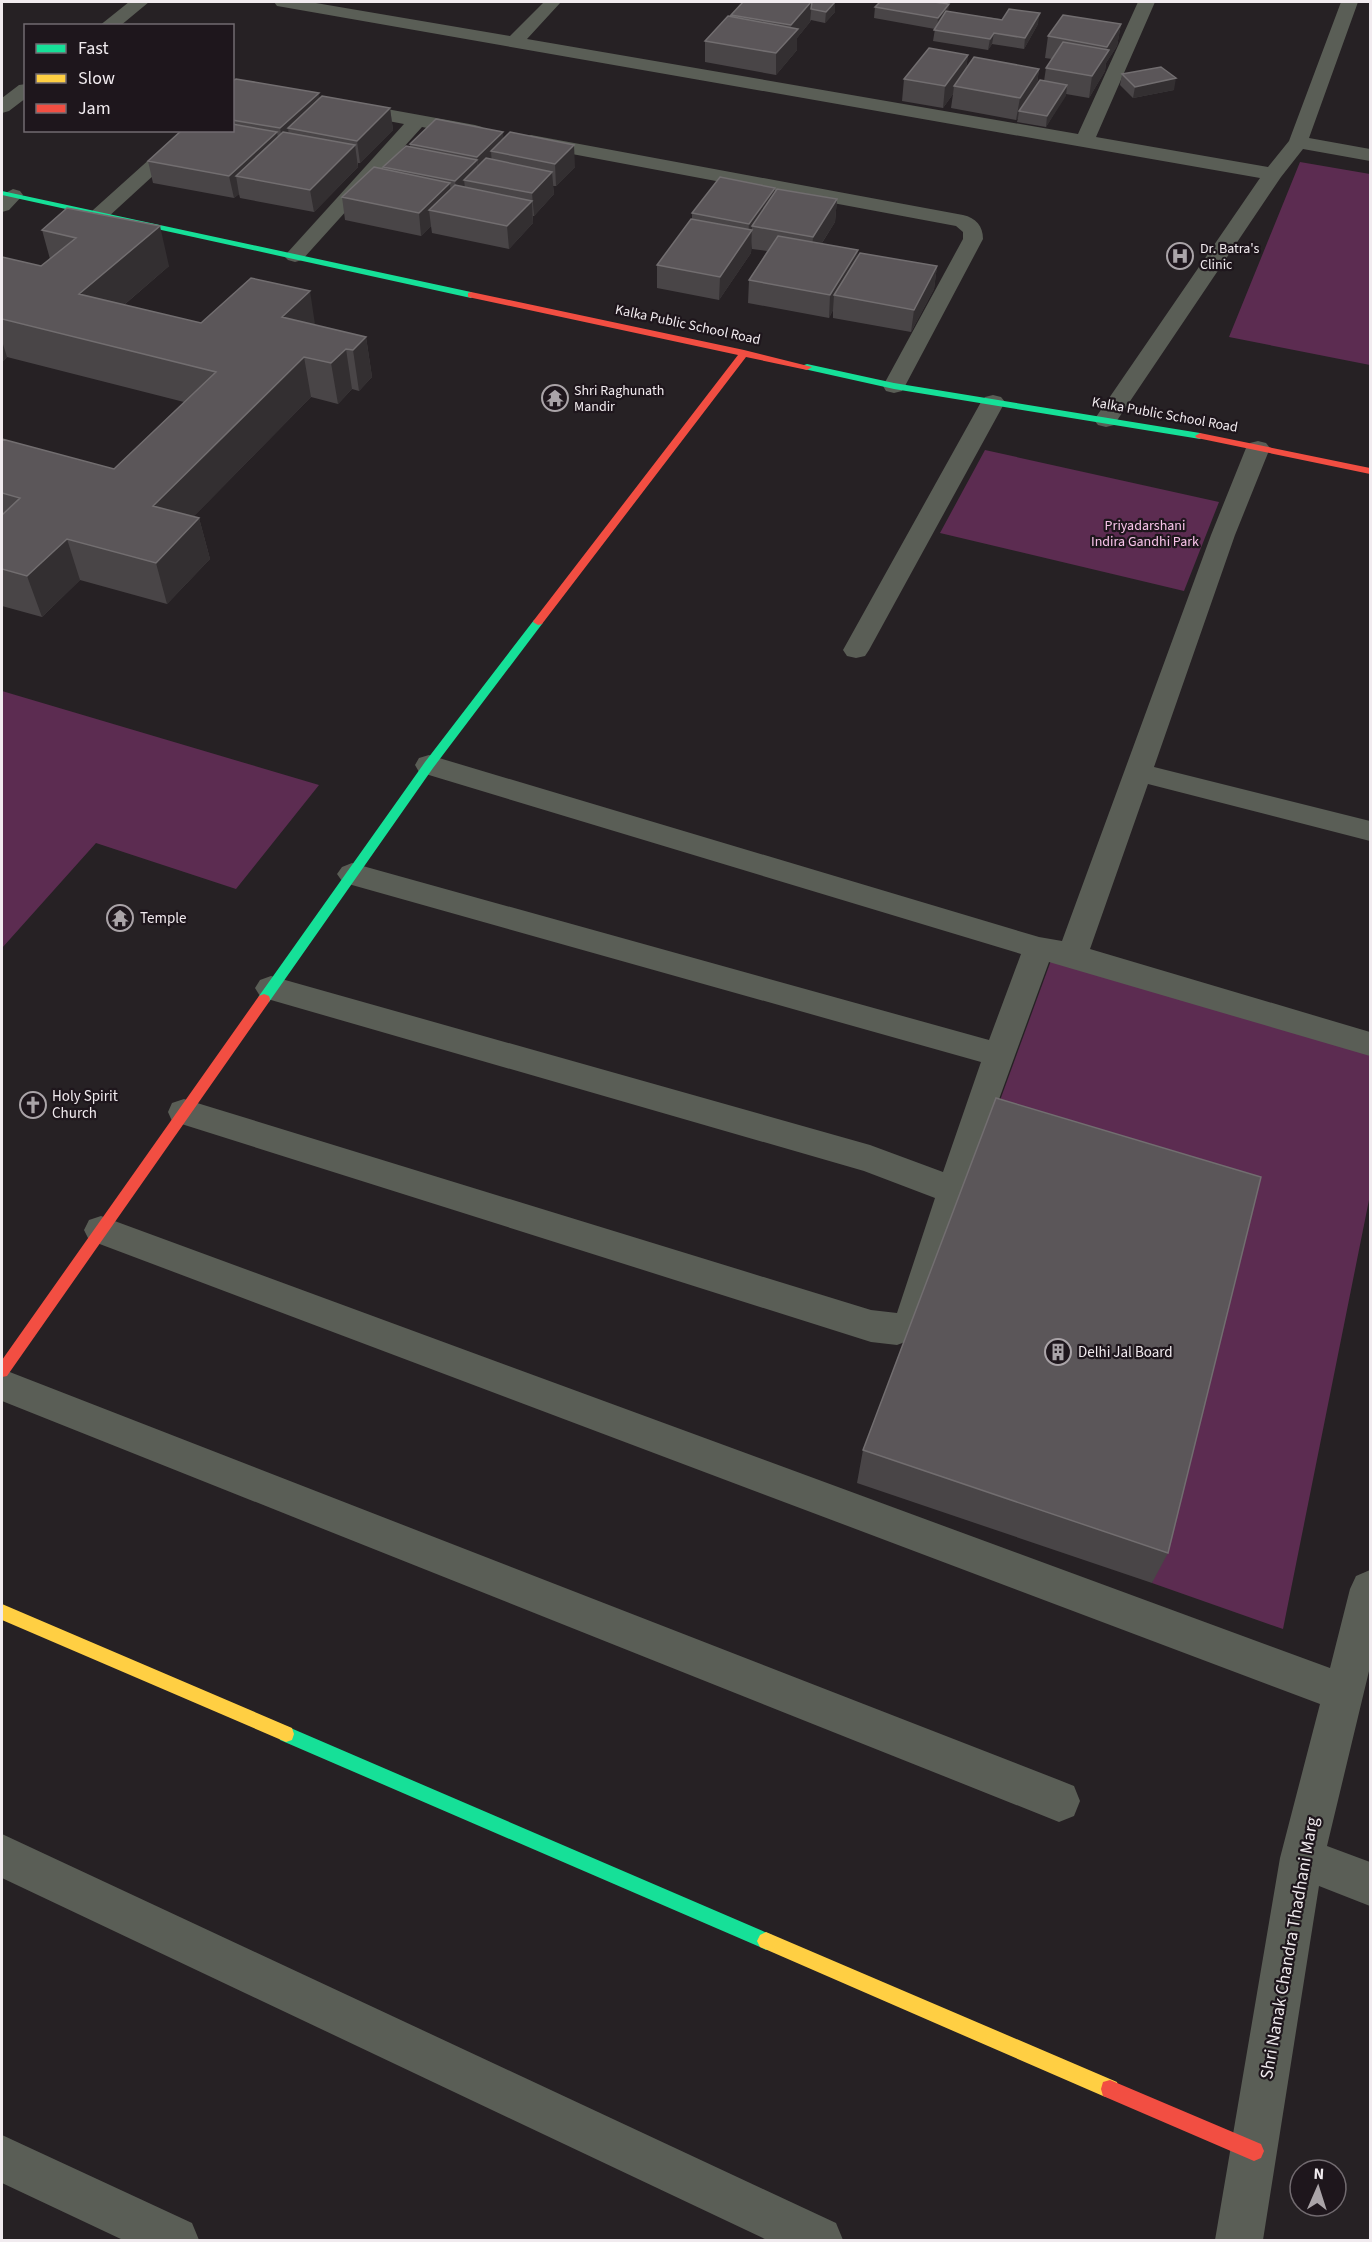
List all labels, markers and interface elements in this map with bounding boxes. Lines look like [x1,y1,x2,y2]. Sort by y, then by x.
legend [24,24,234,132]
text: Fast [78,36,109,61]
text: Slow [78,66,115,91]
text: Jam [78,96,111,121]
place label: Dr. Batra's Clinic [1200,239,1260,275]
hospital icon: Dr. Batra's Clinic [1165,241,1195,271]
street label: Kalka Public School Road [613,300,762,350]
place label: Shri Raghunath Mandir [574,381,664,417]
temple icon: Shri Raghunath Mandir [540,383,570,413]
street label: Kalka Public School Road [1090,392,1239,438]
park label: Priyadarshani Indira Gandhi Park [1091,516,1199,552]
temple icon: Temple [105,903,135,933]
place label: Temple [140,908,187,929]
place label: Holy Spirit Church [52,1086,118,1124]
church icon: Holy Spirit Church [18,1090,48,1120]
building icon: Delhi Jal Board [1043,1337,1073,1367]
place label: Delhi Jal Board [1078,1342,1173,1363]
street label: Shri Nanak Chandra Thadhani Marg [1254,1815,1325,2081]
north arrow [1288,2158,1348,2218]
text: N [1313,2163,1325,2185]

